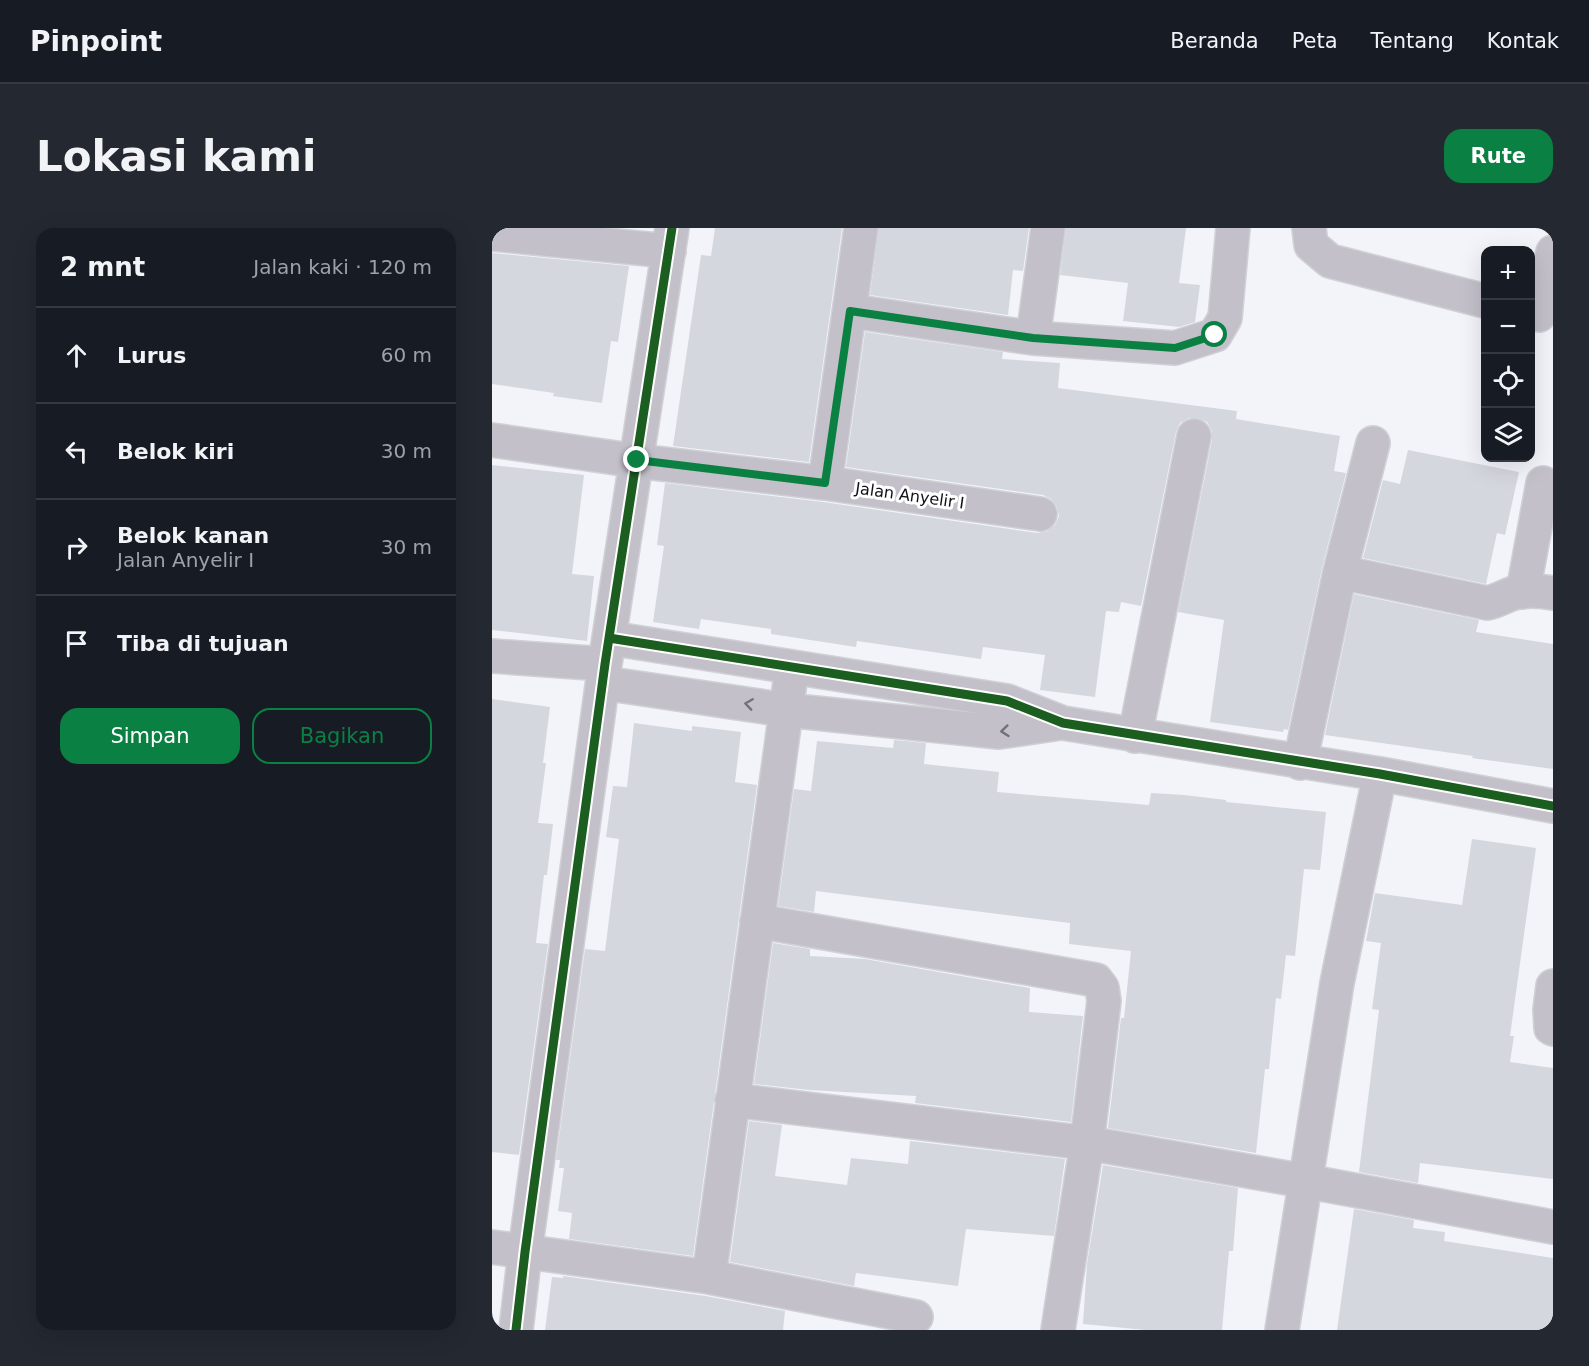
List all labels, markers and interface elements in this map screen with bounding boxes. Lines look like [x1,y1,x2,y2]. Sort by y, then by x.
text: Pinpoint [30,25,162,58]
text: Beranda [1170,29,1259,53]
text: Peta [1292,29,1338,53]
text: Tentang [1371,29,1454,53]
text: Kontak [1487,29,1559,53]
button: Rute [1444,129,1553,183]
text: Lokasi kami [36,132,316,181]
map controls [1481,246,1535,462]
button: + [1481,246,1535,300]
text: 2 mnt [60,252,145,282]
text: Jalan kaki · 120 m [253,255,432,279]
button: − [1481,300,1535,354]
route start [1201,321,1227,347]
icon: ahead [60,339,93,372]
text: Lurus [117,343,186,368]
text: 60 m [381,343,432,367]
button: locate [1481,354,1535,408]
button: layers [1481,408,1535,462]
icon: left [60,435,93,468]
text: Belok kiri [117,439,234,464]
text: 30 m [381,439,432,463]
route end [623,446,649,472]
street label: Jalan Anyelir I [853,478,966,513]
text: Belok kanan [117,523,269,548]
icon: right [60,531,93,564]
text: 30 m [381,535,432,559]
text: Jalan Anyelir I [117,548,254,572]
icon: arrive [60,627,93,660]
text: Tiba di tujuan [117,631,289,656]
one-way arrow [744,699,754,711]
button: Simpan [60,708,240,764]
button: Bagikan [252,708,432,764]
one-way arrow [1001,724,1010,737]

